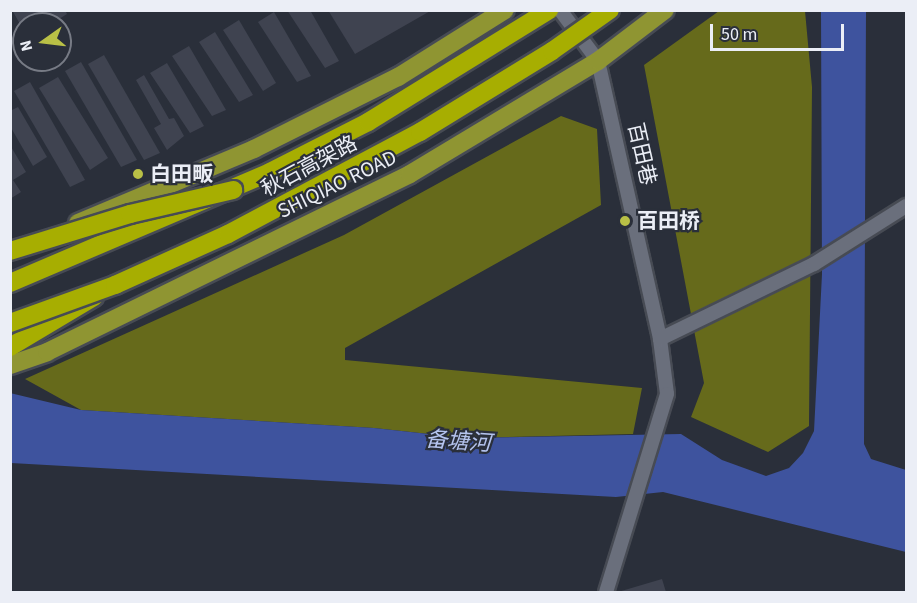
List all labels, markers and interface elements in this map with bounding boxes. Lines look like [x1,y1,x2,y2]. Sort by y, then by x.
north arrow [12,12,72,72]
scale bar [713,12,846,50]
text: 50 m [721,22,757,47]
text: N [15,38,38,54]
street label: 百田巷 [623,120,661,188]
street label: 秋石高架路 [257,130,361,202]
street label: SHIQIAO ROAD [273,144,401,224]
place label: 白田畈 [150,161,213,187]
marker: 白田畈 [131,167,145,181]
place label: 百田桥 [637,208,700,234]
marker: 百田桥 [618,214,632,228]
water label: 备塘河 [424,427,492,457]

